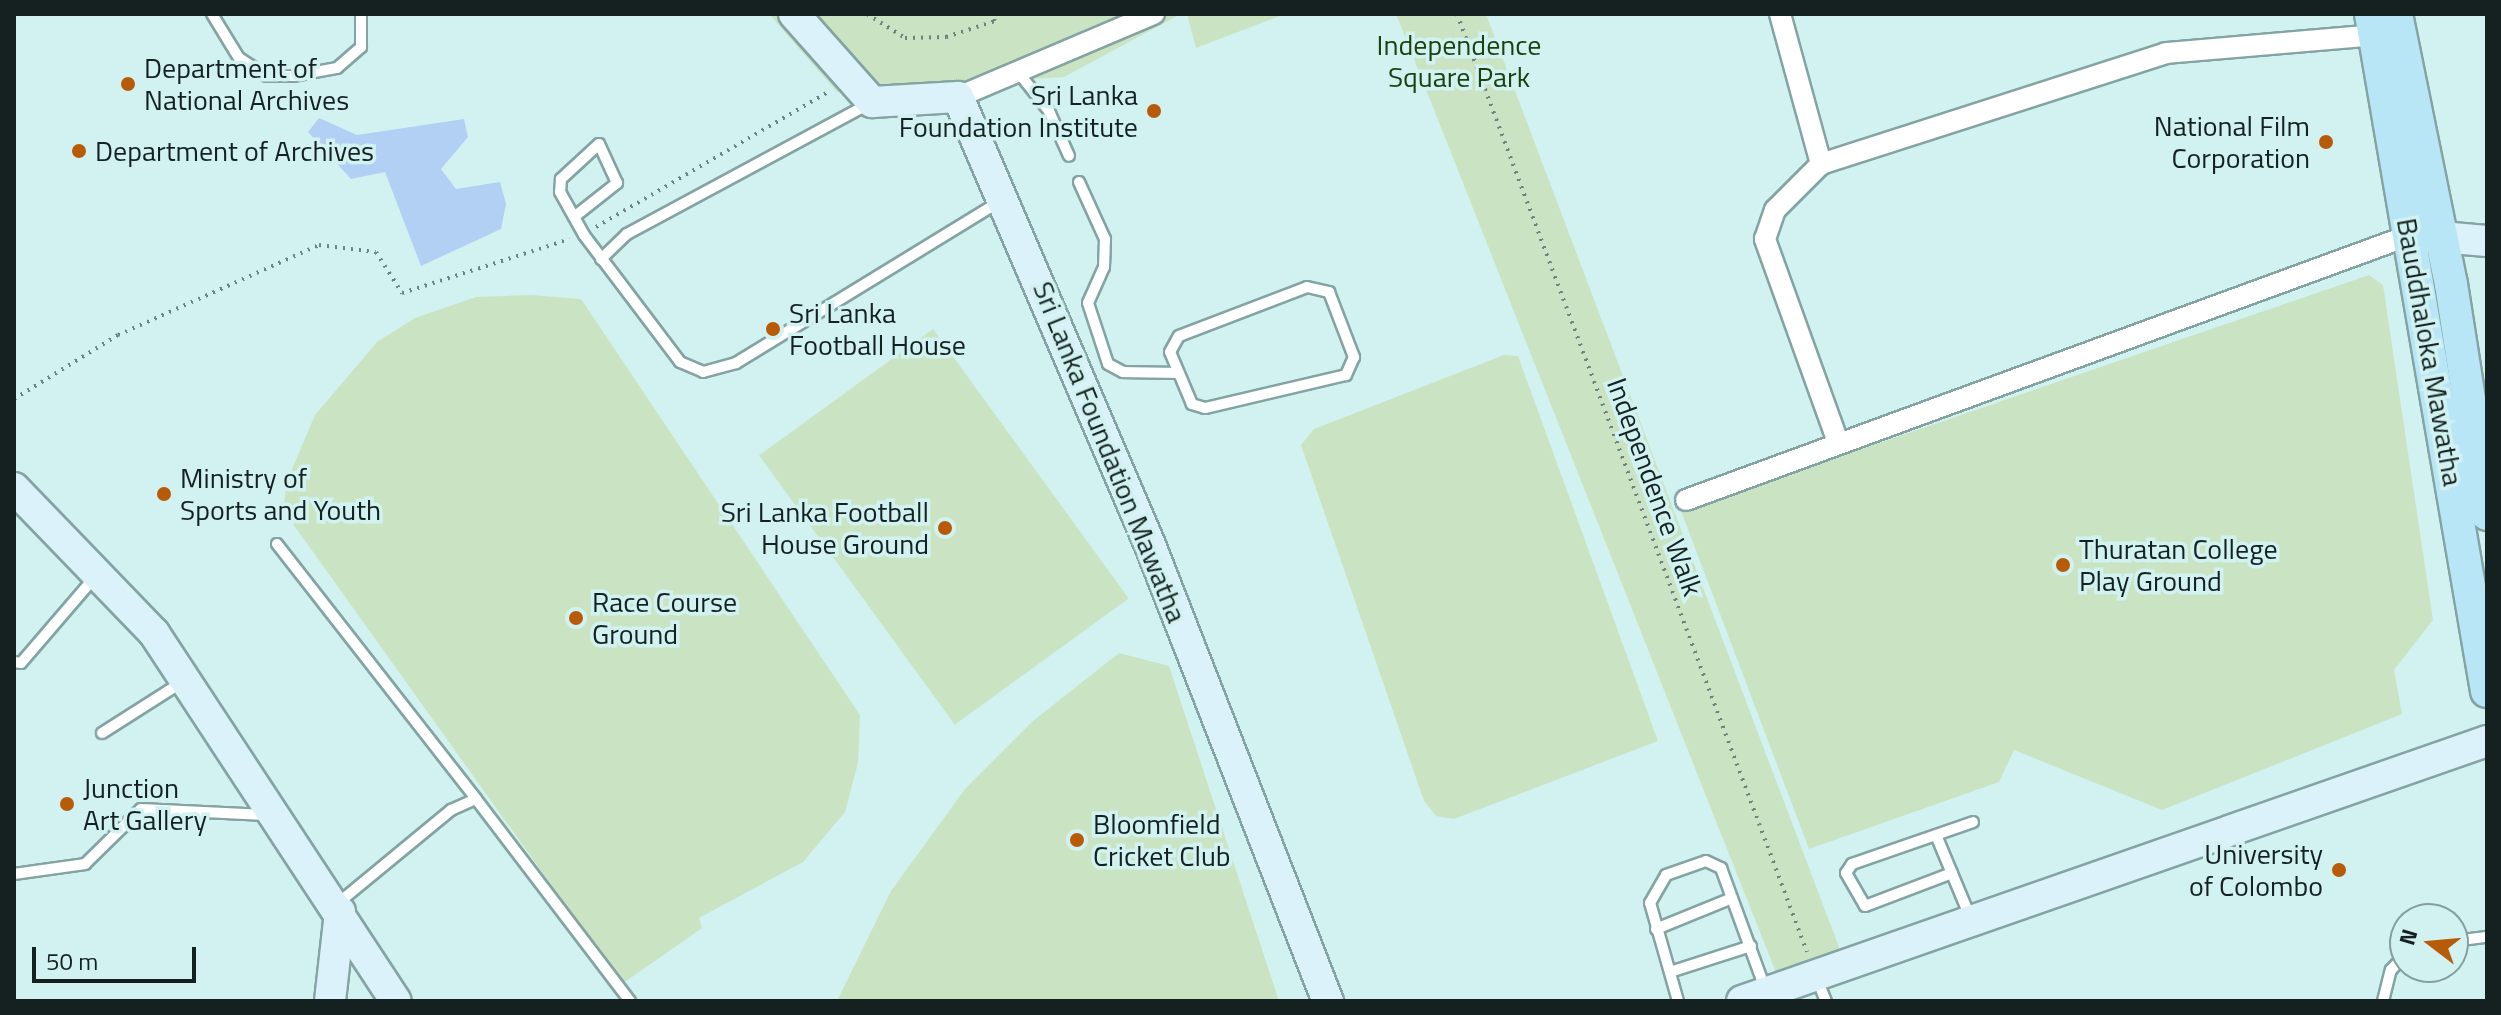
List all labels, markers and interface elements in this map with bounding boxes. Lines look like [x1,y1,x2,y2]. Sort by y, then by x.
park label: Independence Square Park [1377,28,1541,94]
place label: Department of National Archives [144,51,349,117]
marker: Department of National Archives [119,75,137,93]
place label: Sri Lanka Foundation Institute [899,78,1138,144]
marker: Sri Lanka Foundation Institute [1145,102,1163,120]
place label: National Film Corporation [2154,109,2310,175]
marker: National Film Corporation [2317,133,2335,151]
place label: Department of Archives [95,134,374,168]
marker: Department of Archives [70,142,88,160]
street label: Bauddhaloka Mawatha [2390,216,2470,488]
street label: Sri Lanka Foundation Mawatha [1026,277,1194,627]
place label: Sri Lanka Football House [789,296,966,362]
marker: Sri Lanka Football House [764,320,782,338]
street label: Independence Walk [1600,373,1710,601]
place label: Ministry of Sports and Youth [180,461,381,527]
marker: Ministry of Sports and Youth [155,485,173,503]
place label: Sri Lanka Football House Ground [721,495,929,561]
marker: Sri Lanka Football House Ground [936,519,954,537]
place label: Thuratan College Play Ground [2079,532,2278,598]
marker: Thuratan College Play Ground [2054,556,2072,574]
place label: Race Course Ground [592,585,737,651]
marker: Race Course Ground [567,609,585,627]
place label: Junction Art Gallery [83,771,207,837]
marker: Junction Art Gallery [58,795,76,813]
place label: Bloomfield Cricket Club [1093,807,1231,873]
marker: Bloomfield Cricket Club [1068,831,1086,849]
place label: University of Colombo [2189,837,2323,903]
marker: University of Colombo [2330,861,2348,879]
north arrow [2389,903,2469,983]
text: N [2389,925,2426,949]
scale bar [36,931,200,981]
text: 50 m [46,943,98,979]

